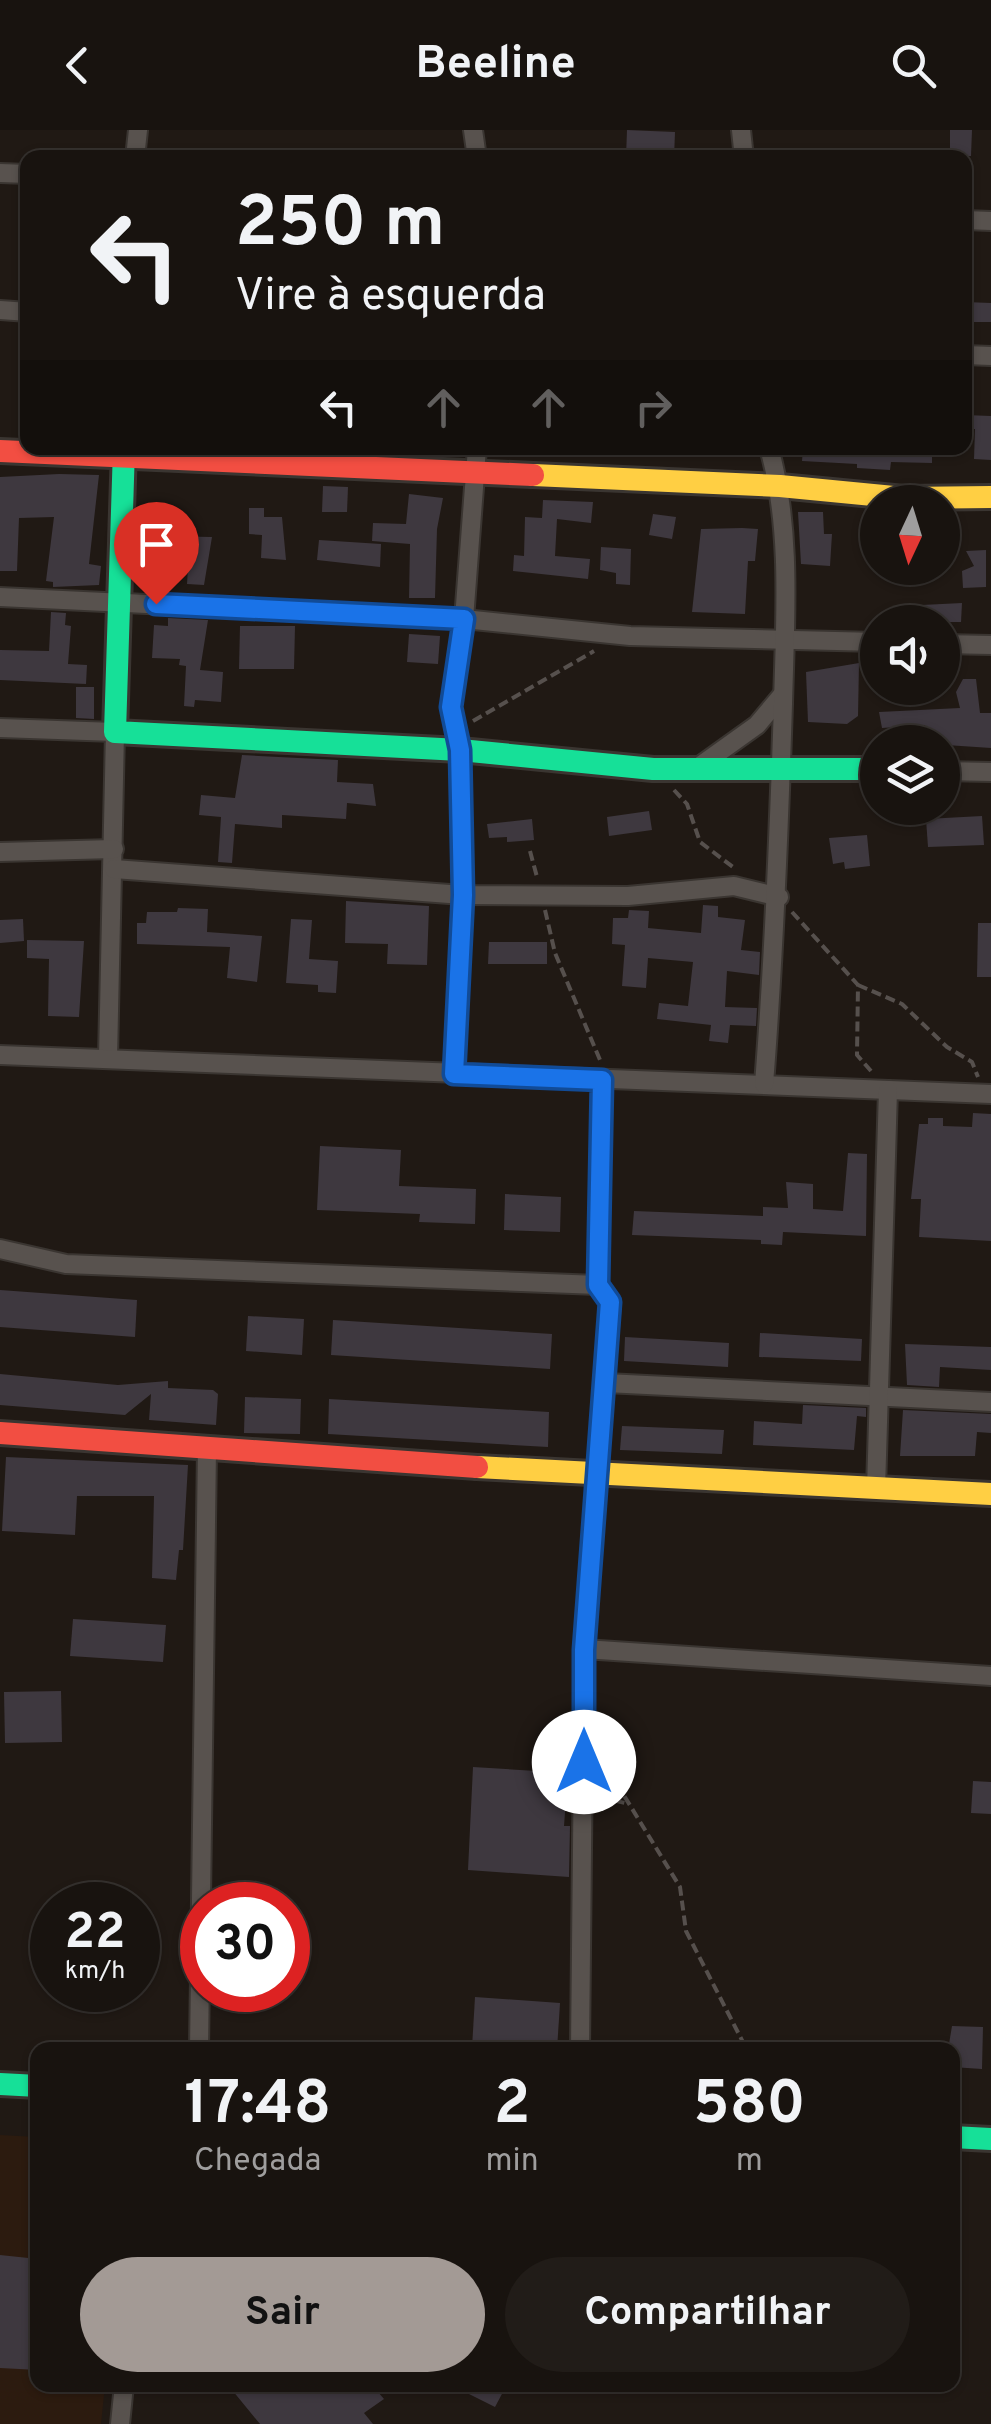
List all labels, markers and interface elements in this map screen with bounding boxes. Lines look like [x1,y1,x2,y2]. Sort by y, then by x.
text: Beeline [415,37,576,94]
icon: back [50,38,105,93]
icon: search [886,38,941,93]
text: 250 m [235,182,445,271]
icon: left [70,190,200,320]
text: Vire à esquerda [235,269,546,326]
icon: left [311,380,366,435]
icon: ahead [416,380,471,435]
icon: ahead [521,380,576,435]
icon: right [626,380,681,435]
north arrow [860,485,960,585]
map controls [860,485,960,825]
pin [114,502,199,605]
icon: arrive [129,517,184,572]
button: sound [860,605,960,705]
button: layers [860,725,960,825]
position arrow [532,1710,636,1814]
speed limit sign: 30 [180,1882,310,2012]
text: 22 [64,1903,126,1966]
text: km/h [65,1956,125,1988]
text: 17:48 [184,2069,331,2145]
text: 2 [494,2069,530,2145]
text: 580 [693,2069,806,2145]
text: Chegada [194,2142,321,2182]
text: min [485,2142,539,2182]
text: m [736,2142,763,2182]
button: Sair [80,2257,485,2372]
button: Compartilhar [505,2257,910,2372]

